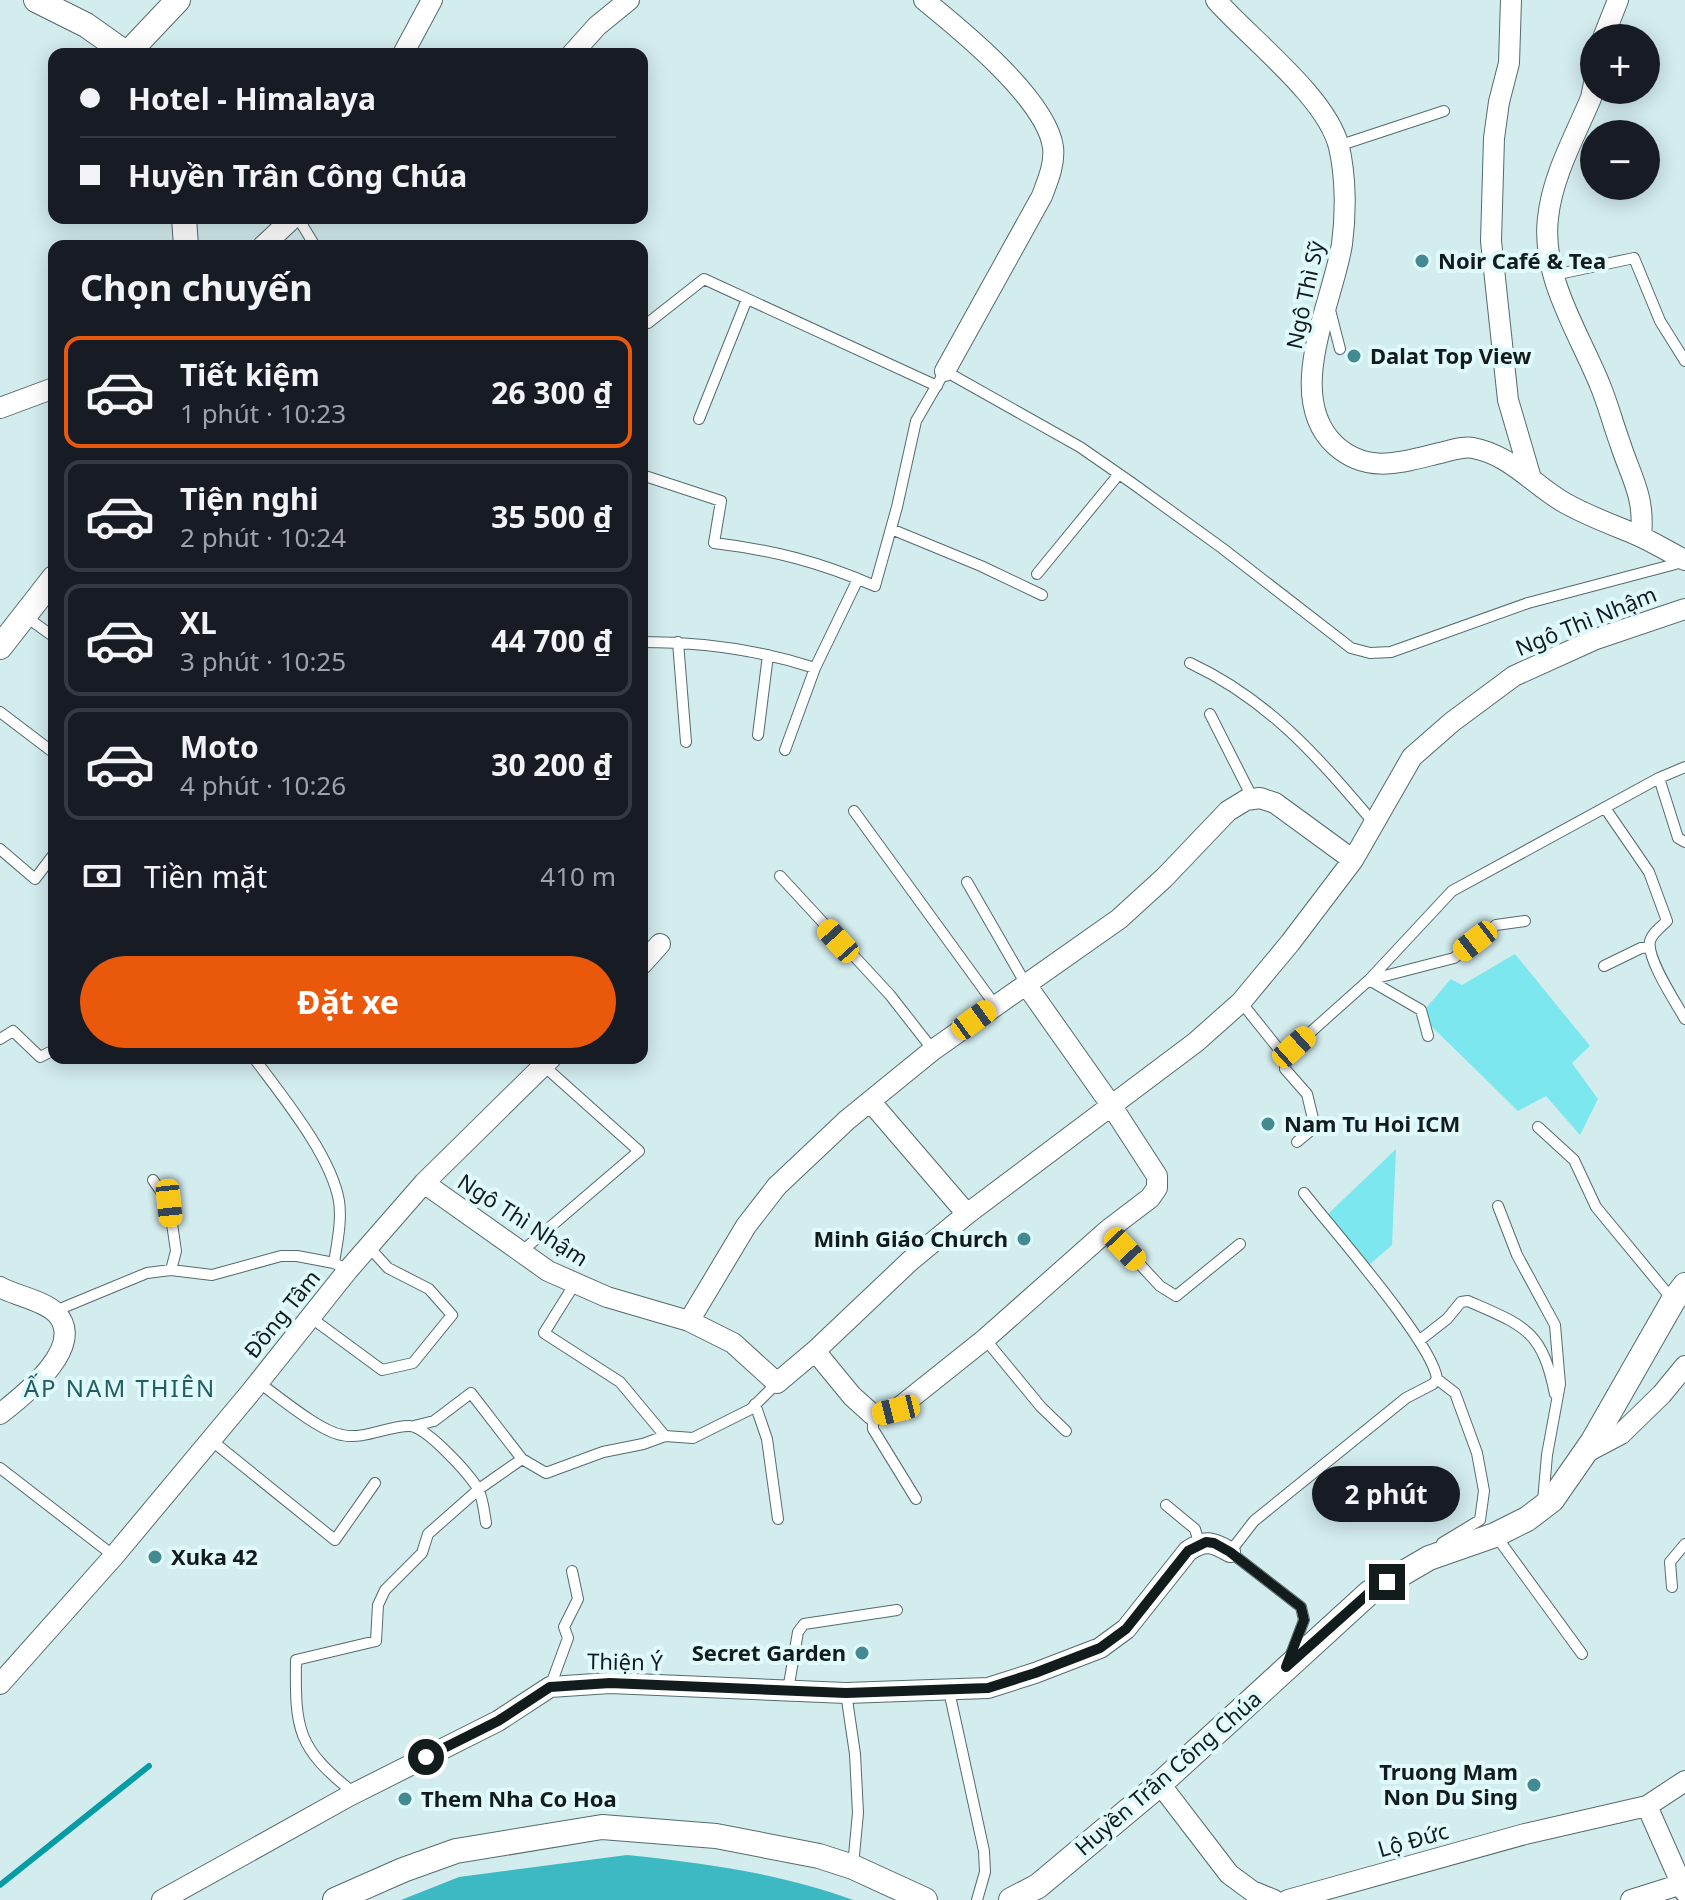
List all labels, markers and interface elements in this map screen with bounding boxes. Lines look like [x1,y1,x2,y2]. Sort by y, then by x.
map controls [1580,24,1660,200]
button: + [1580,24,1660,104]
text: Hotel - Himalaya [128,78,376,119]
button: − [1580,120,1660,200]
text: Huyền Trân Công Chúa [128,155,467,196]
street label: Ngô Thì Sỹ [1278,237,1330,352]
place label: Noir Café & Tea [1438,245,1606,275]
marker: Noir Café & Tea [1413,252,1431,270]
text: Chọn chuyến [80,263,313,312]
place label: Dalat Top View [1370,340,1531,370]
marker: Dalat Top View [1345,347,1363,365]
text: Tiết kiệm [180,354,320,395]
icon: car [84,356,156,428]
text: 26 300 ₫ [491,372,612,413]
text: 1 phút · 10:23 [180,395,346,431]
text: Tiện nghi [180,478,318,519]
icon: car [84,480,156,552]
text: 35 500 ₫ [491,496,612,537]
text: 2 phút · 10:24 [180,519,346,555]
street label: Ngô Thì Nhậm [1511,578,1661,662]
text: XL [180,602,217,643]
icon: car [84,604,156,676]
text: 44 700 ₫ [491,620,612,661]
text: 3 phút · 10:25 [180,643,346,679]
text: Moto [180,726,259,767]
icon: car [84,728,156,800]
text: 30 200 ₫ [491,744,612,785]
text: 4 phút · 10:26 [180,767,346,803]
icon: cash [80,854,124,898]
text: Tiền mặt [144,856,267,897]
text: 410 m [540,858,616,894]
car [813,915,863,967]
car [1449,917,1501,965]
button: Đặt xe [80,956,616,1048]
car [948,996,1000,1044]
car [1268,1022,1320,1072]
place label: Nam Tu Hoi ICM [1284,1108,1460,1138]
marker: Nam Tu Hoi ICM [1259,1115,1277,1133]
street label: Ngô Thì Nhậm [453,1166,595,1273]
car [155,1178,183,1228]
place label: Minh Giáo Church [813,1223,1008,1253]
car [1100,1223,1150,1275]
marker: Minh Giáo Church [1015,1230,1033,1248]
street label: Đồng Tâm [236,1263,326,1364]
district label: ẤP NAM THIÊN [24,1371,216,1404]
car [870,1393,922,1427]
callout: 2 phút [1313,1466,1461,1522]
text: 2 phút [1344,1476,1428,1512]
place label: Xuka 42 [171,1541,258,1571]
marker: Xuka 42 [146,1548,164,1566]
route end [1369,1564,1405,1600]
place label: Secret Garden [692,1637,846,1667]
marker: Secret Garden [853,1644,871,1662]
street label: Thiện Ý [587,1645,664,1677]
street label: Huyền Trân Công Chúa [1068,1683,1267,1862]
route start [408,1739,444,1775]
place label: Truong Mam Non Du Sing [1379,1756,1518,1811]
marker: Truong Mam Non Du Sing [1525,1776,1543,1794]
place label: Them Nha Co Hoa [421,1783,617,1813]
marker: Them Nha Co Hoa [396,1790,414,1808]
street label: Lộ Đức [1374,1815,1451,1863]

